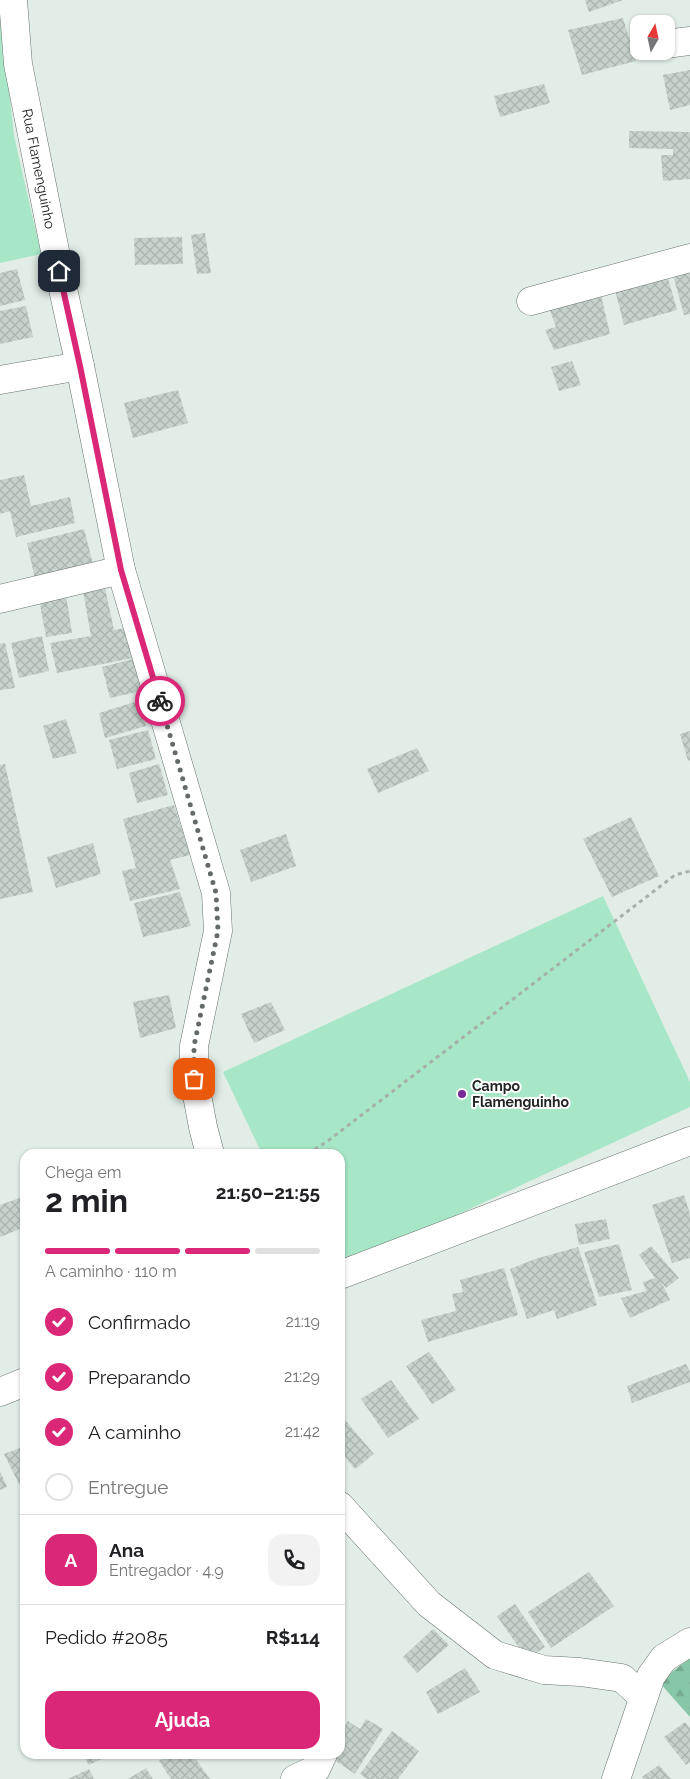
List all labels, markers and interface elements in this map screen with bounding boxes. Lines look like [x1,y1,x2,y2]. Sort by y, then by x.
north arrow [630,15,675,60]
map controls [630,15,675,60]
street label: Rua Flamenguinho [19,107,58,230]
pin [38,250,80,292]
icon: home [45,257,73,285]
courier [135,676,185,726]
icon: bike [146,687,174,715]
pin [173,1058,215,1100]
icon: bag [180,1065,208,1093]
place label: Campo Flamenguinho [472,1078,569,1110]
marker: Campo Flamenguinho [456,1088,468,1100]
text: Chega em [45,1163,121,1182]
text: 21:50–21:55 [216,1181,320,1203]
text: 2 min [45,1182,128,1219]
text: A caminho · 110 m [45,1262,177,1281]
icon: check [45,1308,73,1336]
text: Confirmado [88,1311,191,1333]
text: 21:19 [286,1312,320,1331]
icon: check [45,1363,73,1391]
text: Preparando [88,1366,191,1388]
text: 21:29 [284,1367,320,1386]
icon: check [45,1418,73,1446]
text: A caminho [88,1421,181,1443]
text: 21:42 [285,1422,320,1441]
text: Entregue [88,1476,169,1498]
button: phone [268,1534,320,1586]
text: Ana [109,1539,144,1561]
text: A [65,1549,77,1571]
text: Entregador · 4.9 [109,1561,224,1580]
text: Pedido #2085 [45,1626,168,1648]
text: R$114 [266,1626,320,1648]
button: Ajuda [45,1691,320,1749]

